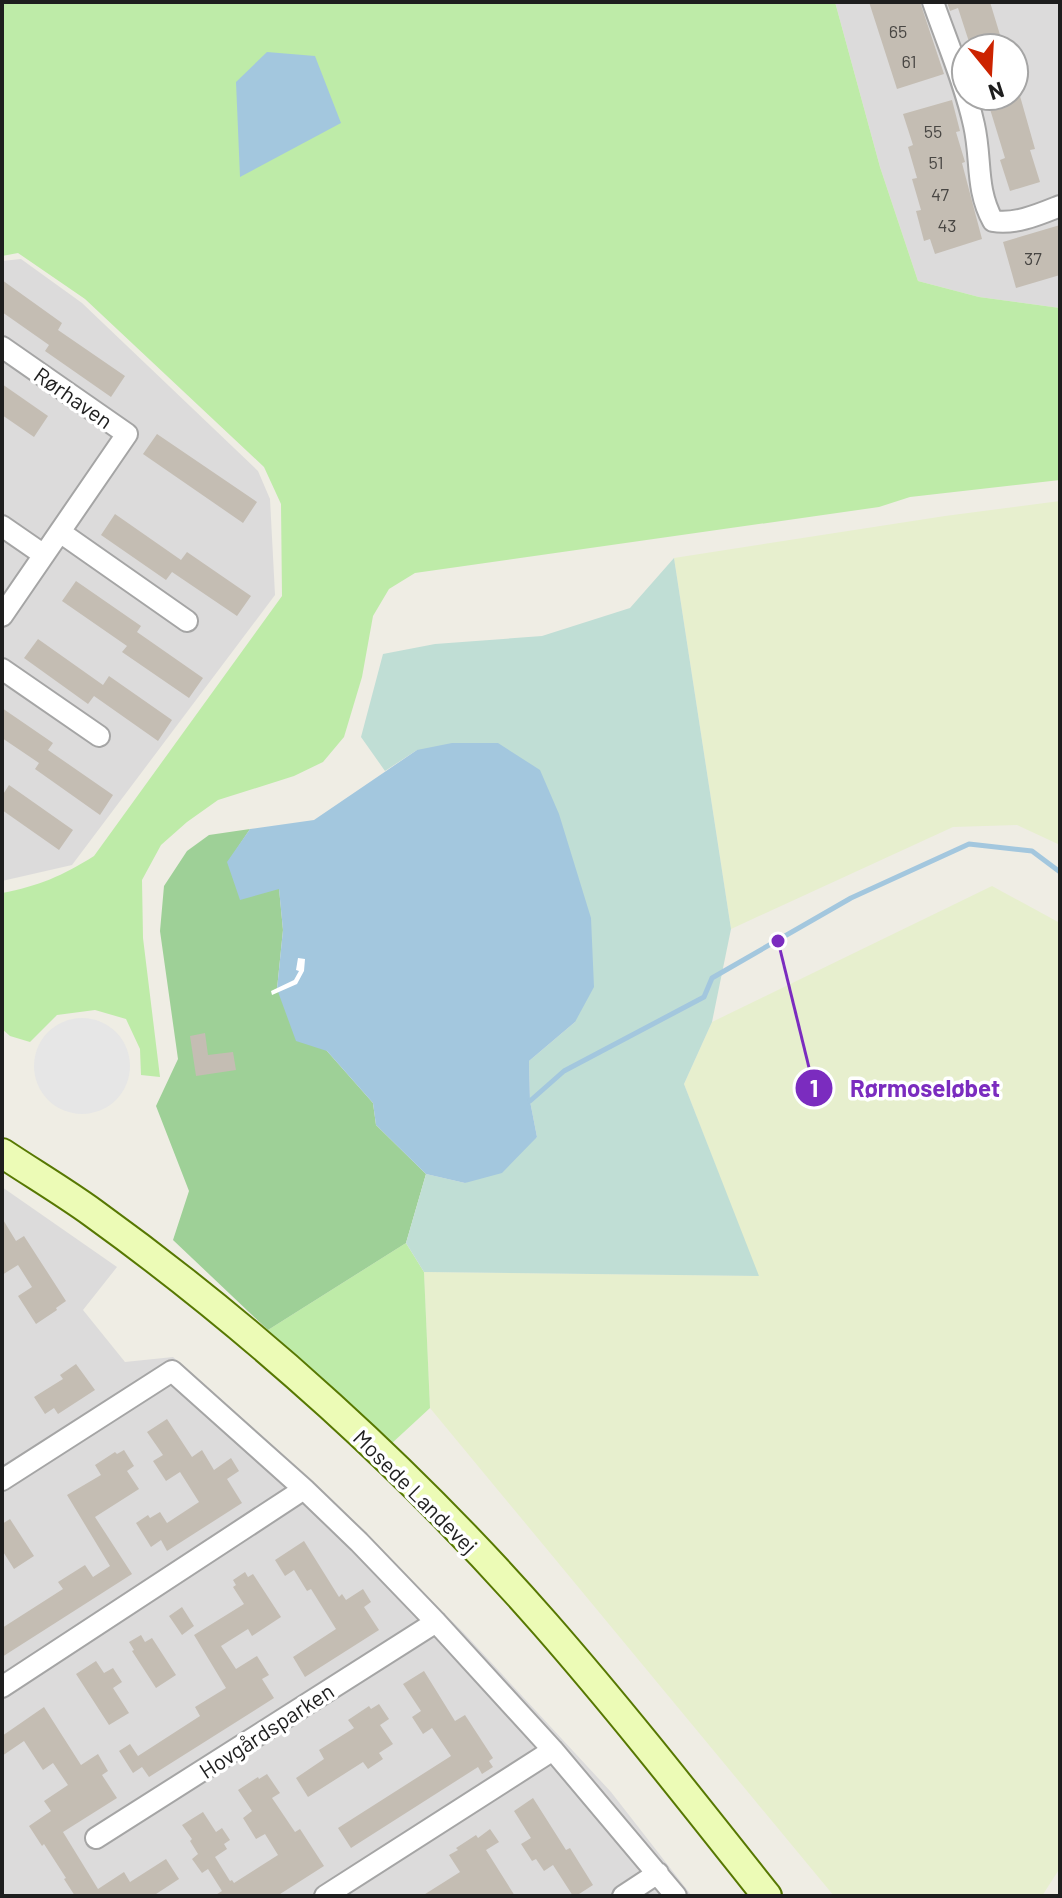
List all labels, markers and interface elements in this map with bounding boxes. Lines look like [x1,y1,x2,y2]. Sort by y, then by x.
house number: 65 [889,20,907,42]
north arrow [950,32,1030,112]
house number: 61 [901,50,917,72]
text: N [986,77,1007,107]
house number: 55 [924,120,942,142]
house number: 51 [928,151,944,173]
house number: 47 [931,183,949,205]
house number: 43 [937,214,957,236]
house number: 37 [1024,247,1042,269]
street label: Rørhaven [30,361,118,433]
callout: Rørmoseløbet [794,1064,1016,1112]
text: 1 [810,1073,818,1102]
text: Rørmoseløbet [850,1073,1000,1102]
street label: Mosede Landevej [349,1424,483,1558]
street label: Hovgårdsparken [194,1677,338,1783]

